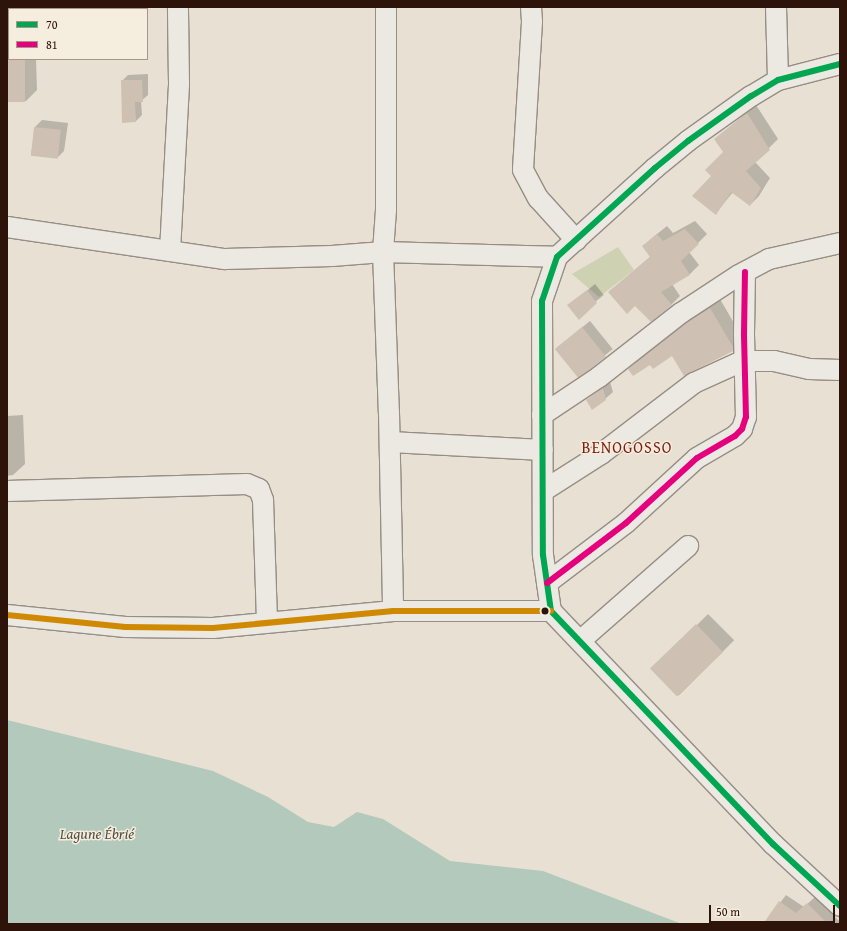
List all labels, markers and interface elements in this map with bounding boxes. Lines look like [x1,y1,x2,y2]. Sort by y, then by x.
legend [8,8,148,60]
text: 70 [46,16,58,33]
text: 81 [46,36,58,53]
district label: BENOGOSSO [582,437,672,457]
unlabelled marker [540,606,550,616]
water label: Lagune Ébrié [60,825,134,843]
scale bar [711,897,837,923]
text: 50 m [716,903,740,920]

